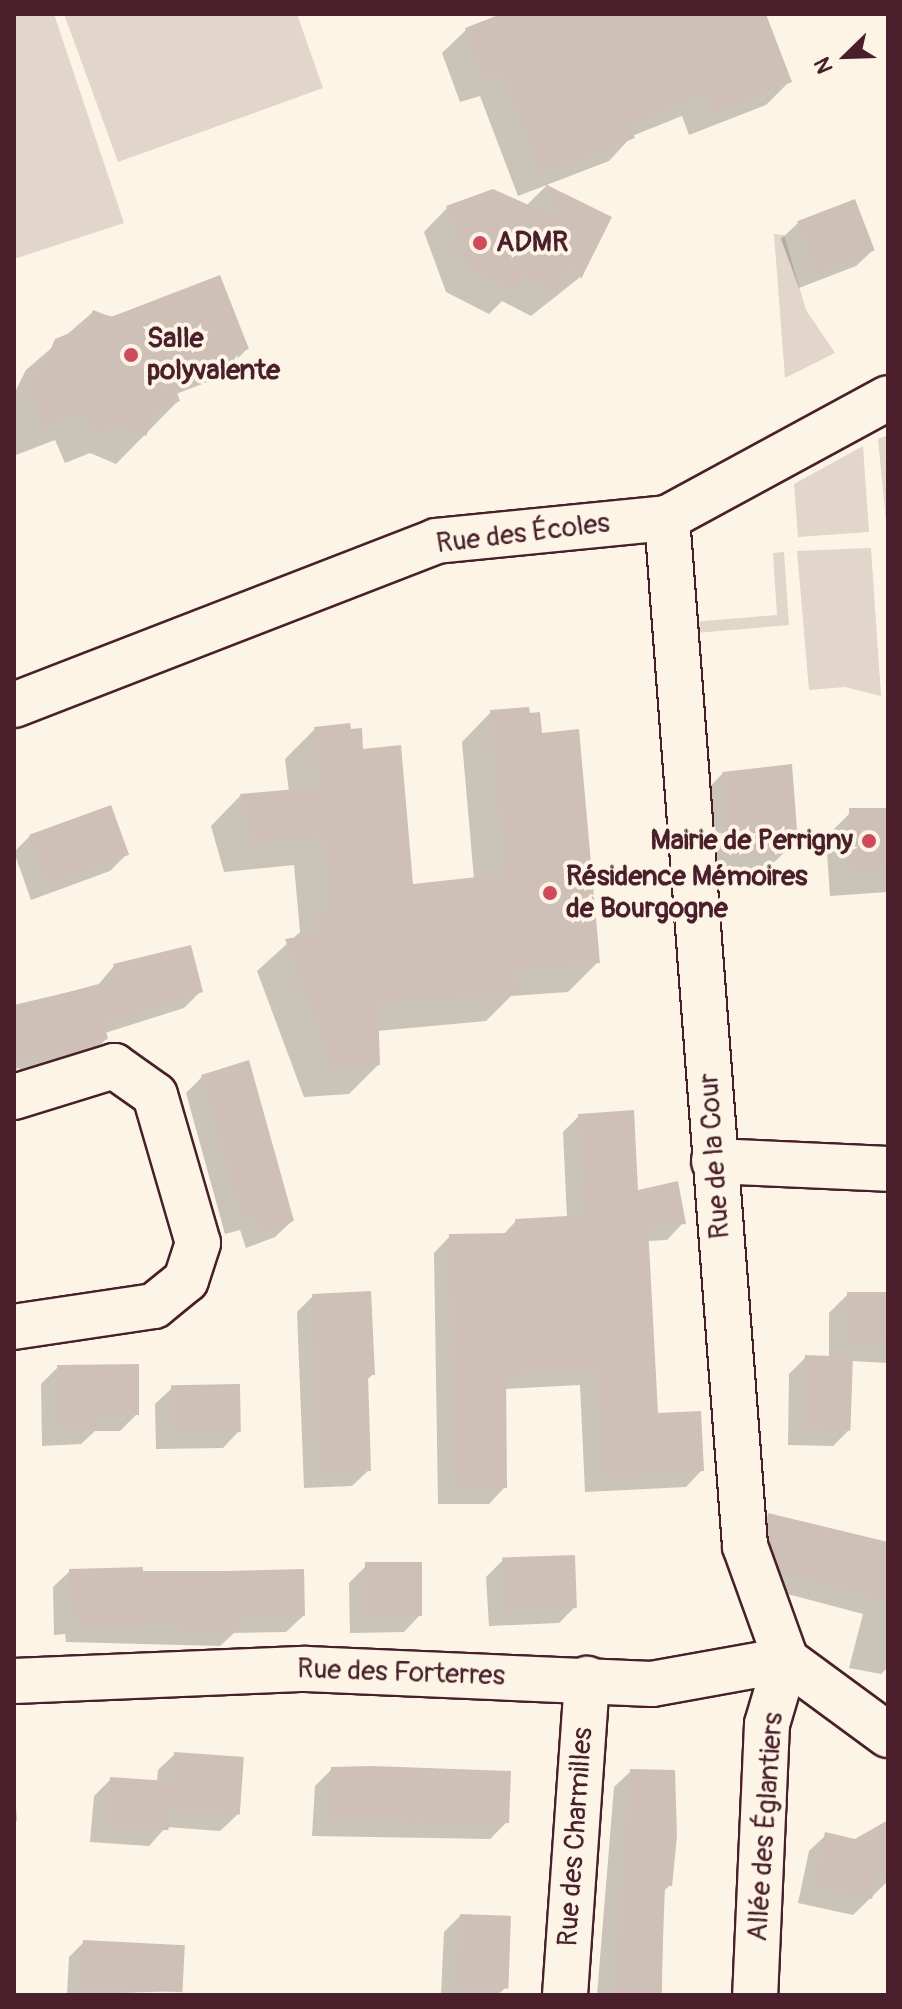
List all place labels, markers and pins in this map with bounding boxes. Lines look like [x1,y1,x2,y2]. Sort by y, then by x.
place label: ADMR [496,226,568,260]
marker: ADMR [471,234,489,252]
place label: Salle polyvalente [147,322,280,388]
marker: Salle polyvalente [122,346,140,364]
place label: Mairie de Perrigny [651,824,853,858]
marker: Mairie de Perrigny [860,832,878,850]
place label: Résidence Mémoires de Bourgogne [566,860,807,926]
marker: Résidence Mémoires de Bourgogne [541,884,559,902]

